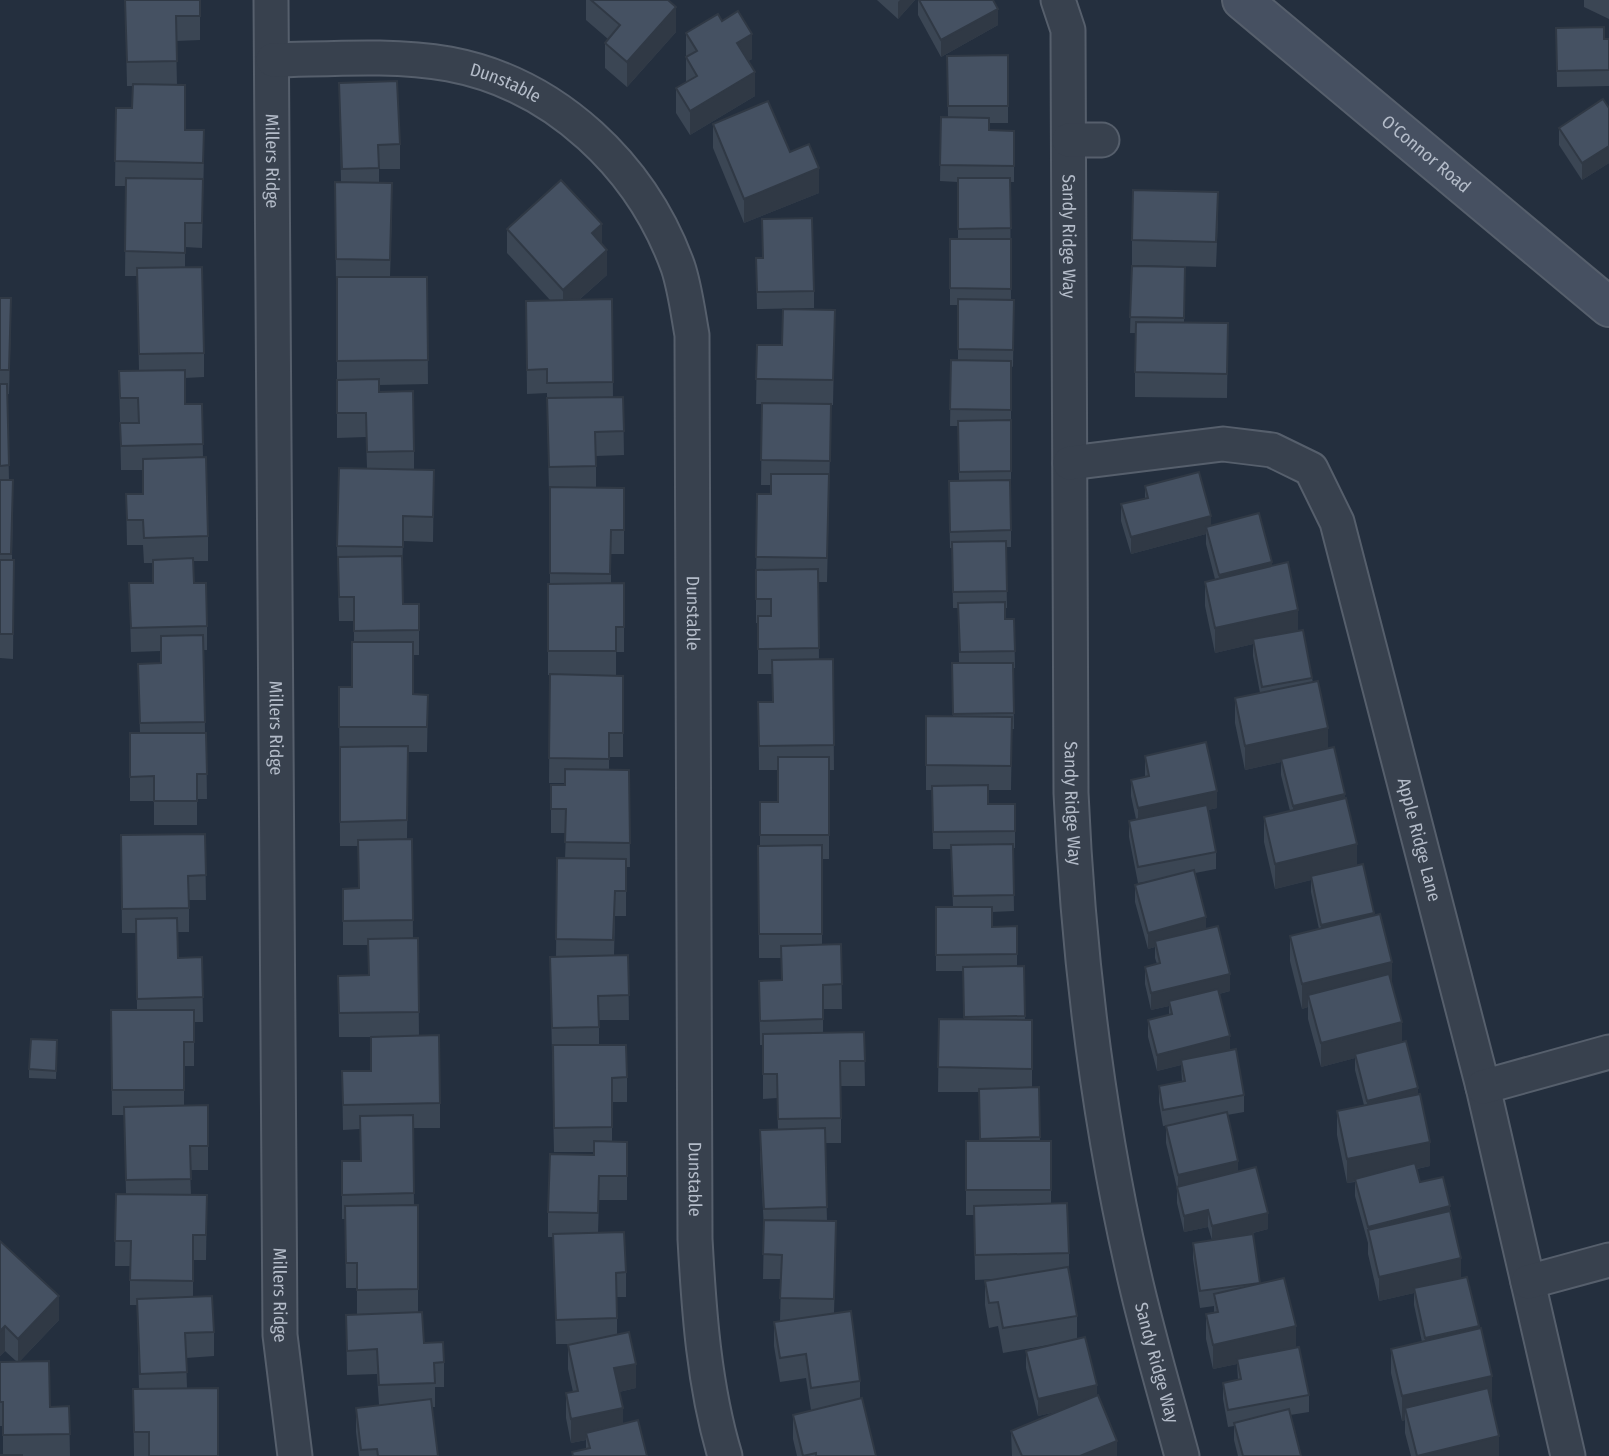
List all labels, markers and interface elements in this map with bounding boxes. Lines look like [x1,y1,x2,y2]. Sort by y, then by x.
street label: Dunstable [468,58,545,108]
street label: O'Connor Road [1377,110,1475,198]
street label: Millers Ridge [261,114,283,209]
street label: Sandy Ridge Way [1058,174,1080,298]
street label: Dunstable [682,576,704,651]
street label: Millers Ridge [265,681,287,776]
street label: Sandy Ridge Way [1060,741,1086,866]
street label: Apple Ridge Lane [1393,775,1446,904]
street label: Dunstable [684,1142,706,1217]
street label: Millers Ridge [268,1248,292,1344]
street label: Sandy Ridge Way [1130,1300,1183,1426]

